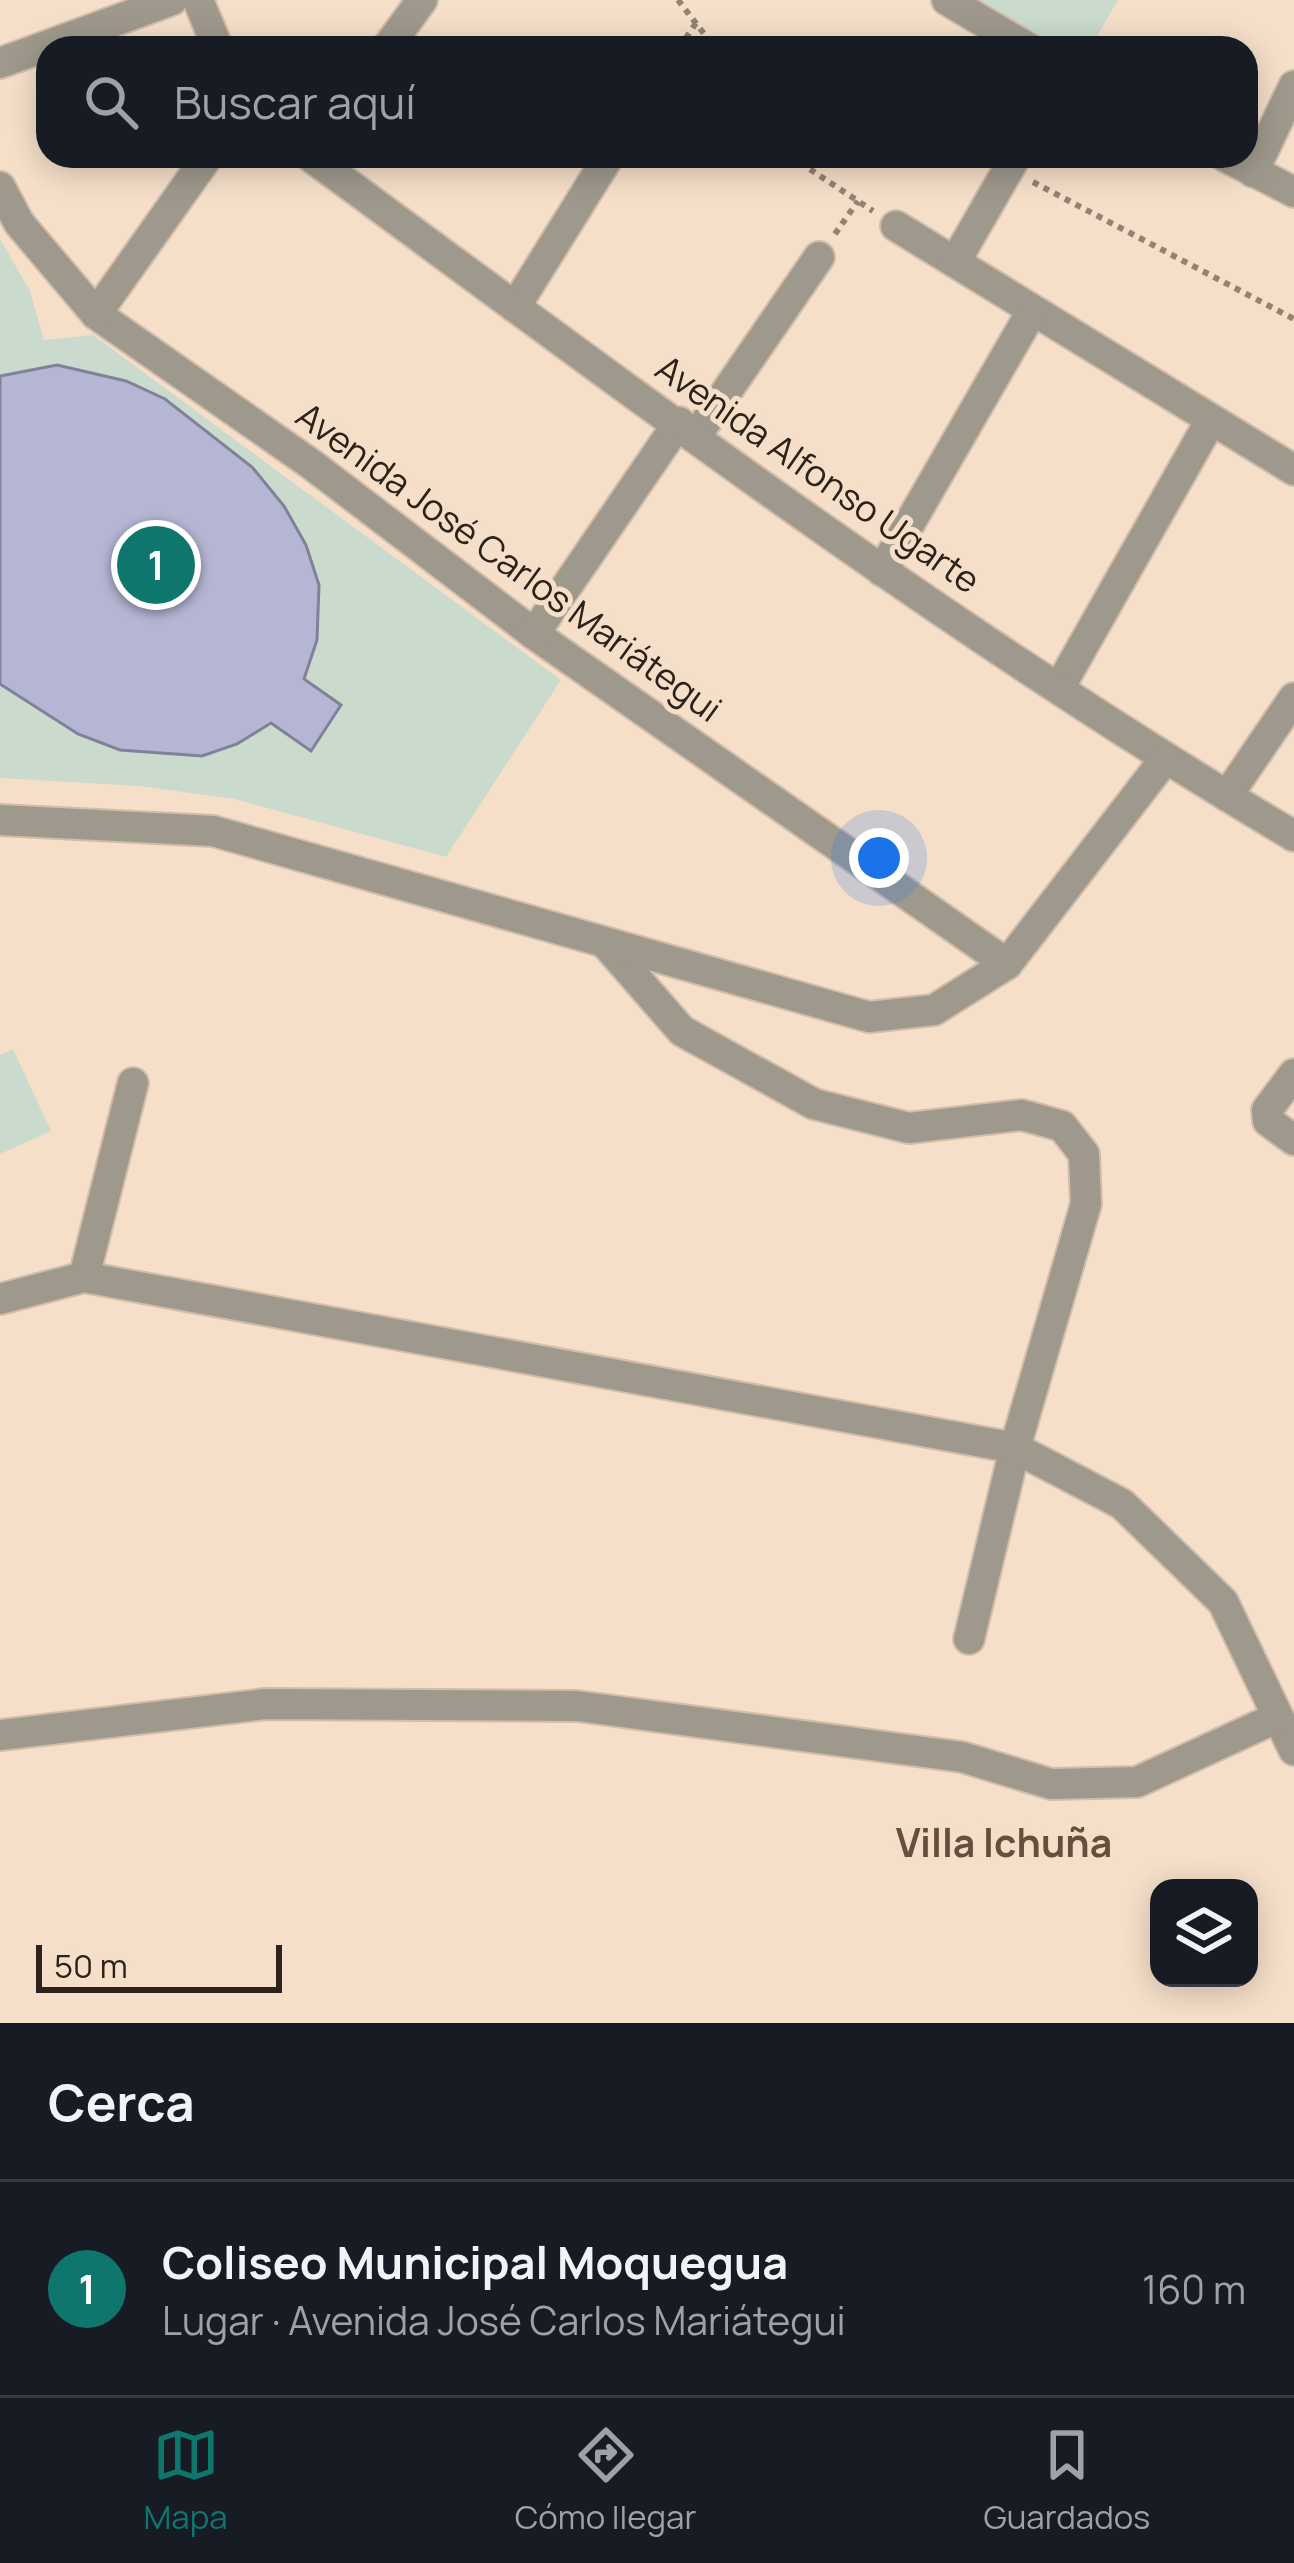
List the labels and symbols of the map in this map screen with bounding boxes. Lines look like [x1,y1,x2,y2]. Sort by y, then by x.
street label: Avenida Alfonso Ugarte [646,343,990,604]
street label: Avenida José Carlos Mariátegui [287,391,732,733]
pin: 1 [117,520,195,610]
your location [849,828,909,888]
district label: Villa Ichuña [896,1815,1112,1869]
scale bar [36,1939,282,1992]

